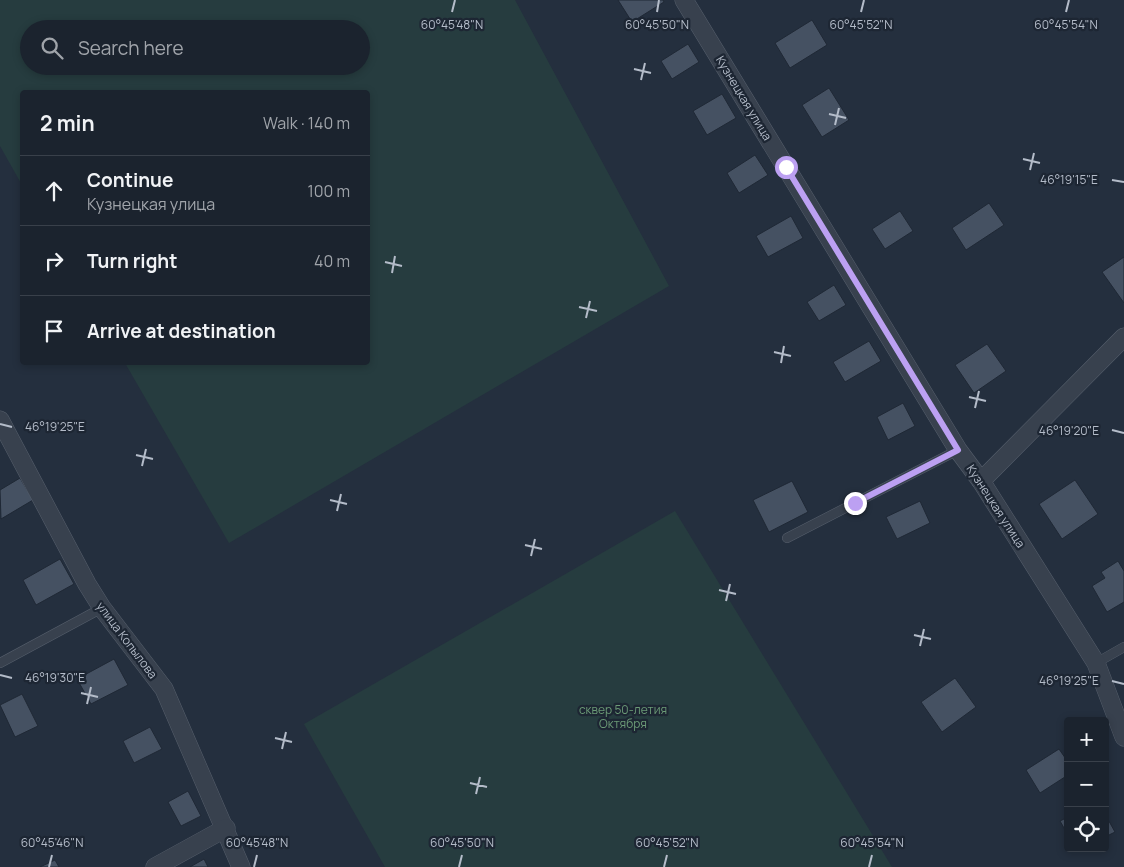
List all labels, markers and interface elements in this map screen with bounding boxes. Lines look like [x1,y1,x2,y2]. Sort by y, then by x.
text: 60°45'48"N [421,16,483,33]
text: 60°45'50"N [625,16,689,33]
text: 60°45'52"N [829,16,893,33]
text: 60°45'54"N [1034,16,1098,33]
search box [20,20,370,75]
icon: search [38,34,66,62]
text: Search here [78,35,184,61]
street label: Кузнецкая улица [712,52,776,144]
text: 2 min [40,109,95,137]
text: Walk · 140 m [263,112,350,134]
route start [775,156,798,179]
text: Continue [87,167,173,193]
text: 46°19'15"E [1040,171,1098,188]
icon: ahead [40,177,68,205]
text: 100 m [307,180,350,202]
text: Кузнецкая улица [87,193,215,215]
icon: right [40,247,68,275]
text: Turn right [87,248,177,274]
text: 40 m [314,250,350,272]
icon: arrive [40,317,68,345]
text: Arrive at destination [87,318,276,344]
text: 46°19'25"E [25,418,85,435]
text: 46°19'20"E [1039,422,1099,439]
street label: Кузнецкая улица [963,461,1029,551]
route end [844,492,867,515]
street label: улица Копылова [93,598,161,682]
text: 46°19'30"E [25,669,85,686]
text: 46°19'25"E [1039,672,1099,689]
park label: сквер 50-летия Октября [579,701,667,732]
map controls [1064,717,1109,852]
button: + [1064,717,1109,762]
button: − [1064,762,1109,807]
button: locate [1064,807,1109,852]
text: 60°45'46"N [21,834,83,851]
text: 60°45'48"N [226,834,288,851]
text: 60°45'50"N [430,834,494,851]
text: 60°45'52"N [635,834,699,851]
text: 60°45'54"N [840,834,904,851]

